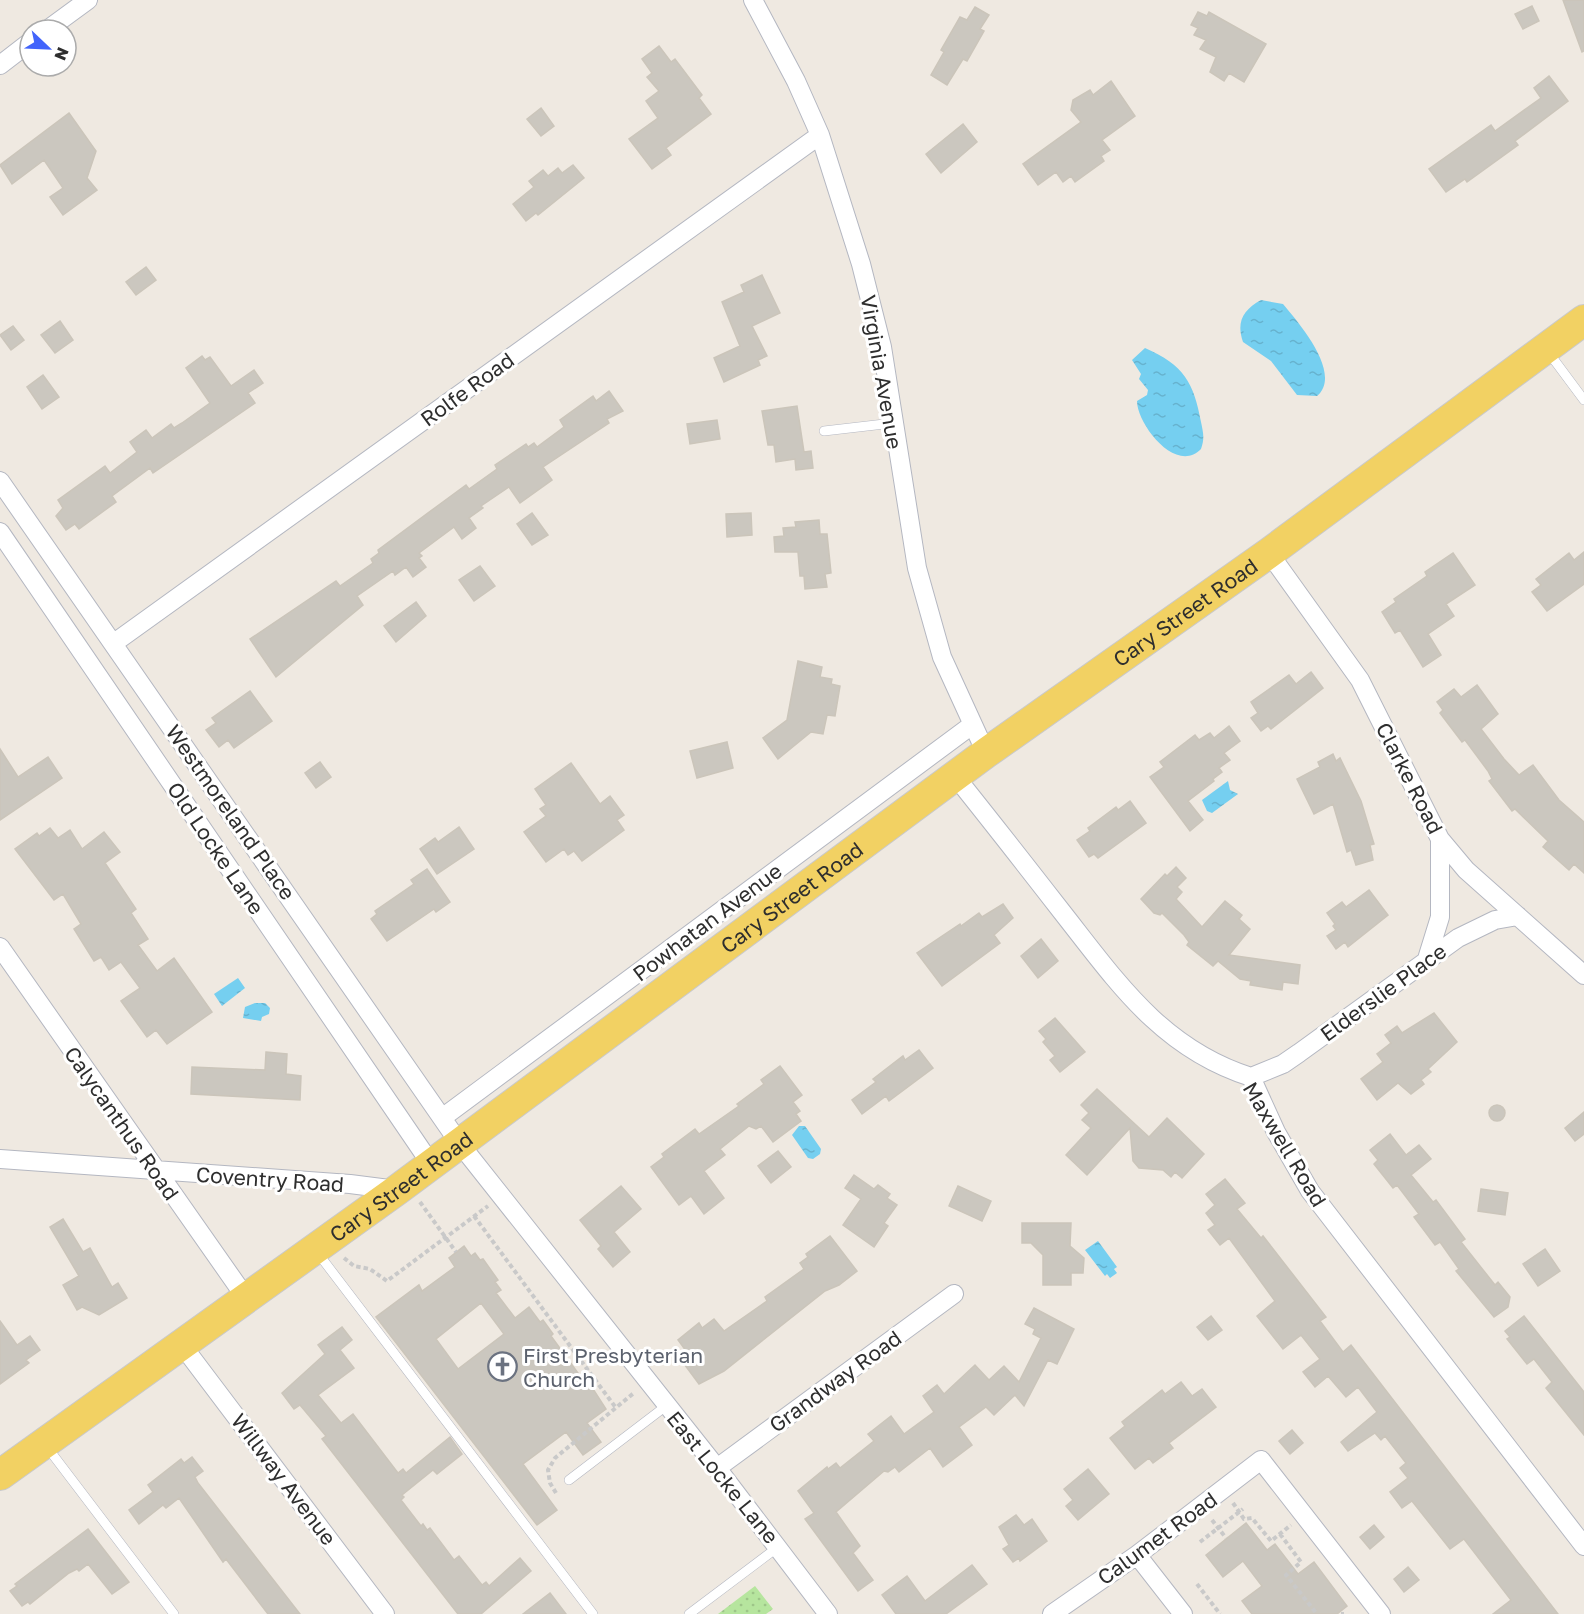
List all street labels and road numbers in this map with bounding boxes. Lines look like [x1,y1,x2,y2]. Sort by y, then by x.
street label: Virginia Avenue [856,293,908,451]
street label: Rolfe Road [415,346,519,432]
street label: Cary Street Road [1108,552,1262,672]
street label: Clarke Road [1371,718,1449,838]
street label: Westmoreland Place [161,719,301,905]
street label: Old Locke Lane [162,777,270,919]
street label: Cary Street Road [715,836,868,959]
street label: Powhatan Avenue [627,857,787,987]
street label: Elderslie Place [1315,938,1451,1046]
street label: Calycanthus Road [59,1041,185,1205]
street label: Maxwell Road [1238,1077,1332,1211]
street label: Cary Street Road [324,1125,478,1247]
street label: Coventry Road [195,1161,345,1197]
street label: Grandway Road [764,1324,906,1438]
street label: East Locke Lane [662,1405,784,1549]
street label: Willway Avenue [226,1408,342,1550]
street label: Calumet Road [1092,1486,1222,1590]

